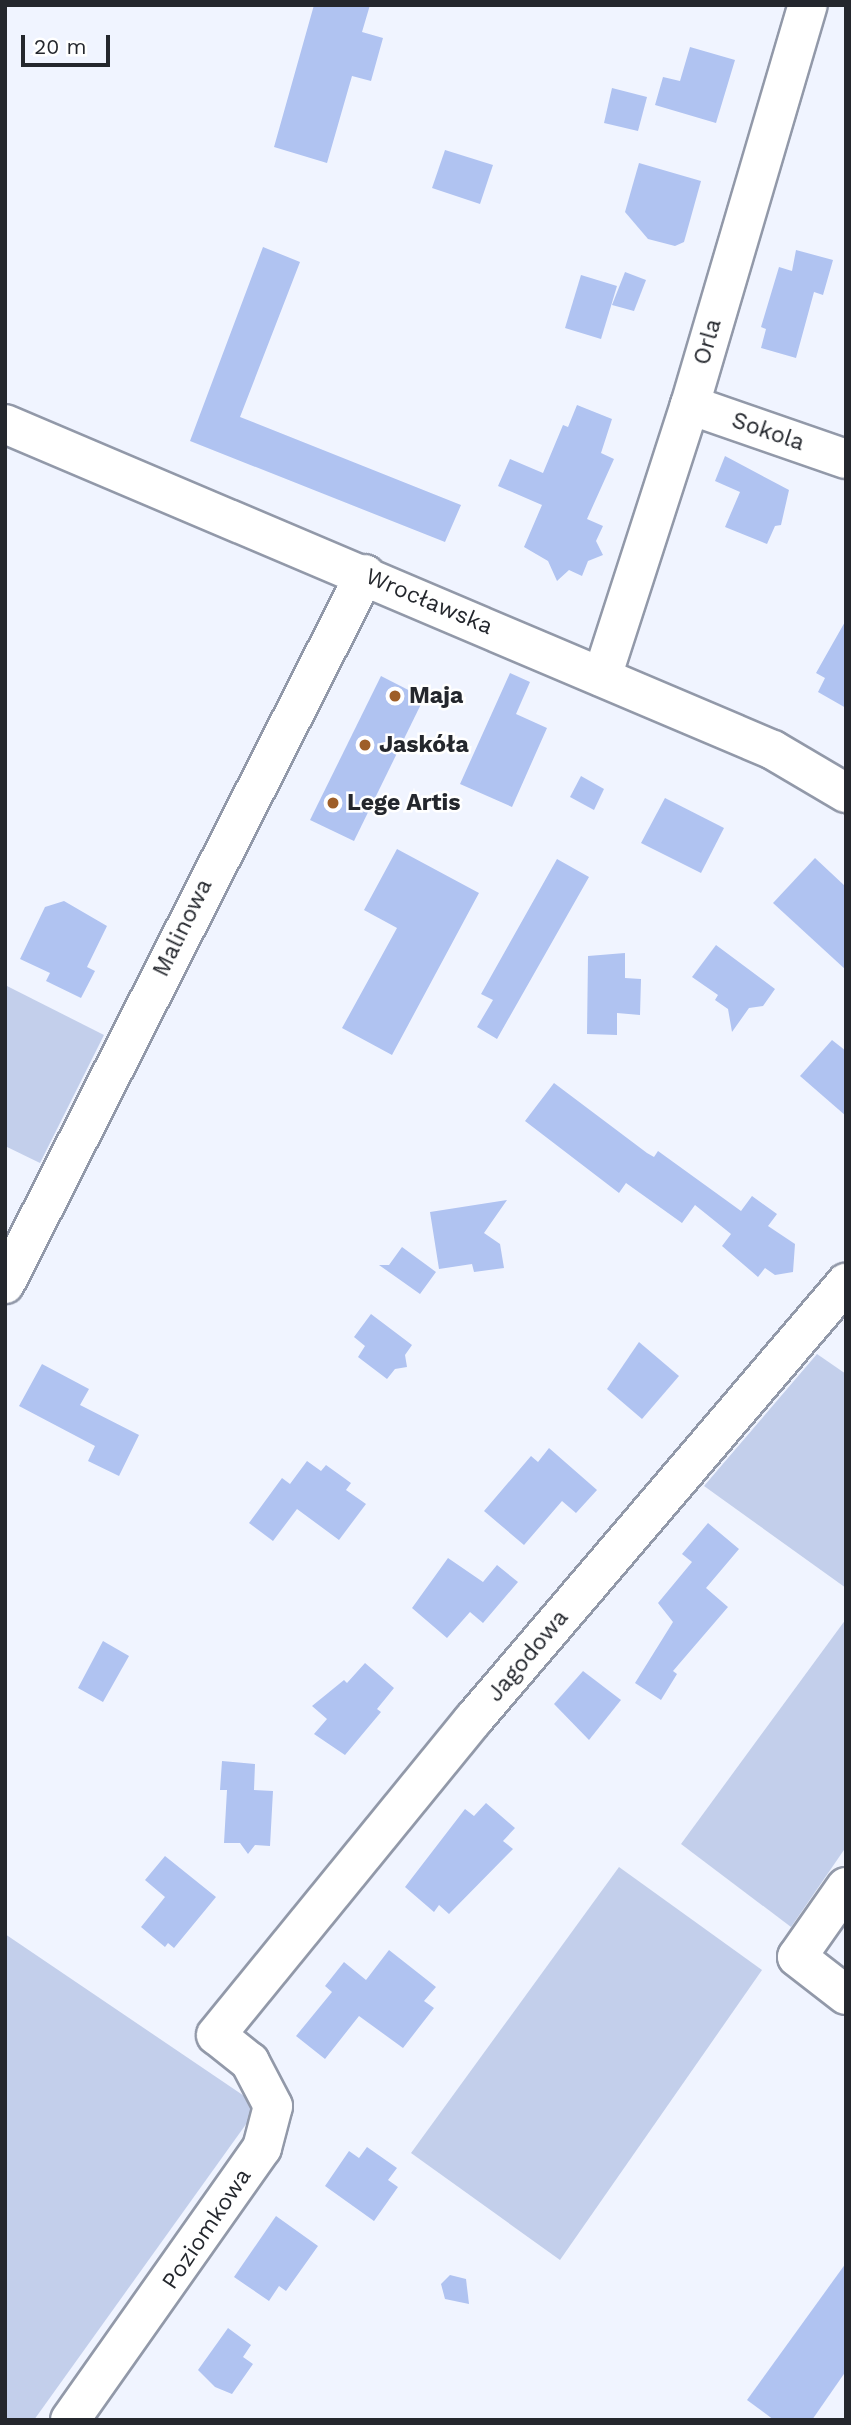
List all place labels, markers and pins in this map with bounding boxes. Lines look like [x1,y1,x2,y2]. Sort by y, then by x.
place label: Maja [409,682,463,710]
marker: Maja [387,688,403,704]
place label: Jaskóła [379,731,469,759]
marker: Jaskóła [357,737,373,753]
place label: Lege Artis [347,789,461,817]
marker: Lege Artis [325,795,341,811]

